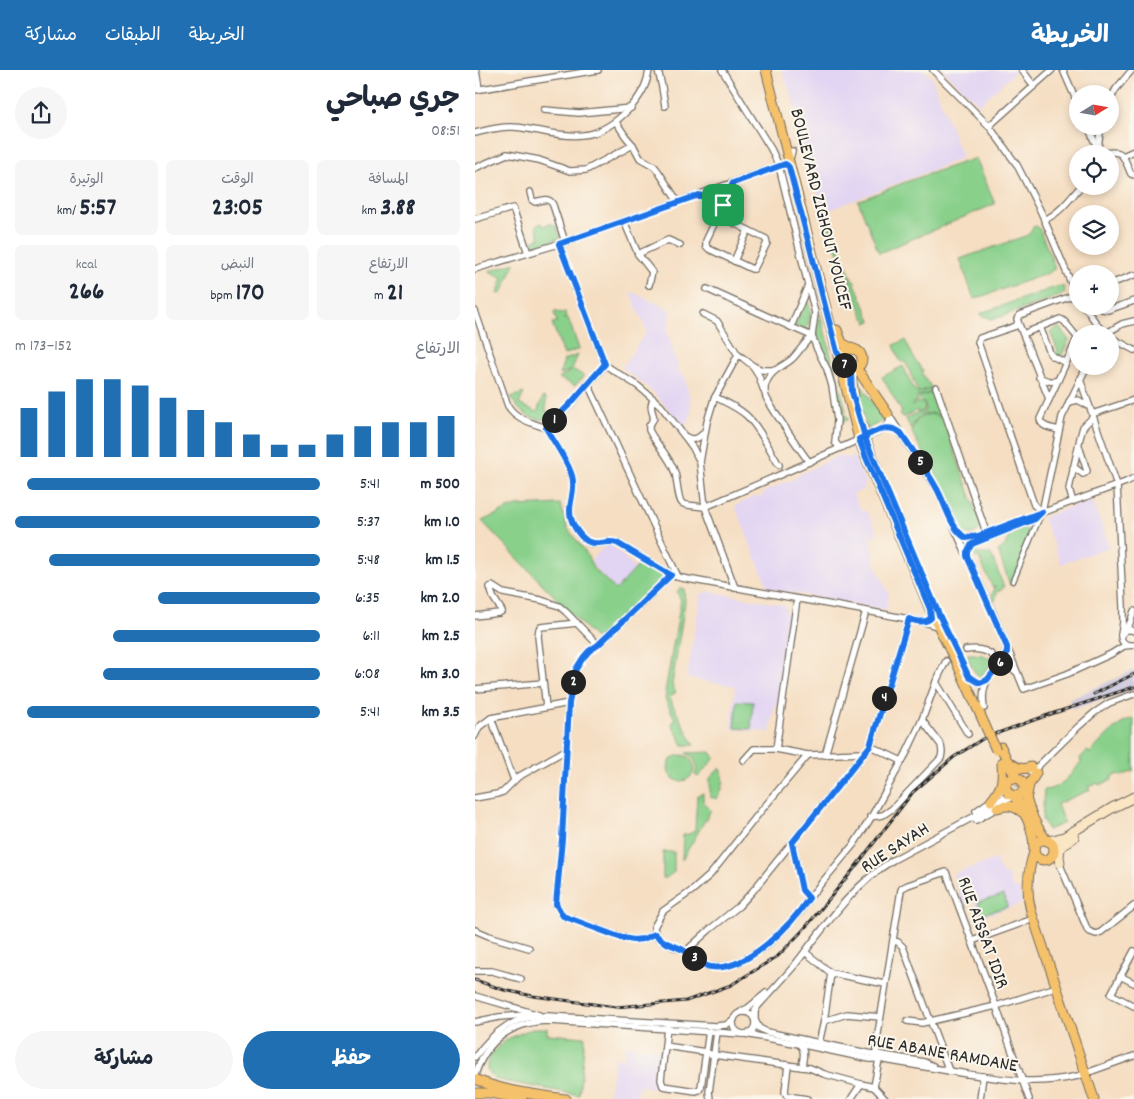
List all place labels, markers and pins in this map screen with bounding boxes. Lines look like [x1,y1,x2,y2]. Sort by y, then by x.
pin [702,184,744,226]
pin: 7 [831,352,857,378]
pin: 1 [541,408,567,432]
pin: 5 [907,450,933,474]
pin: 6 [987,650,1013,676]
pin: 2 [561,670,585,694]
pin: 4 [871,686,897,710]
pin: 3 [681,946,707,970]

